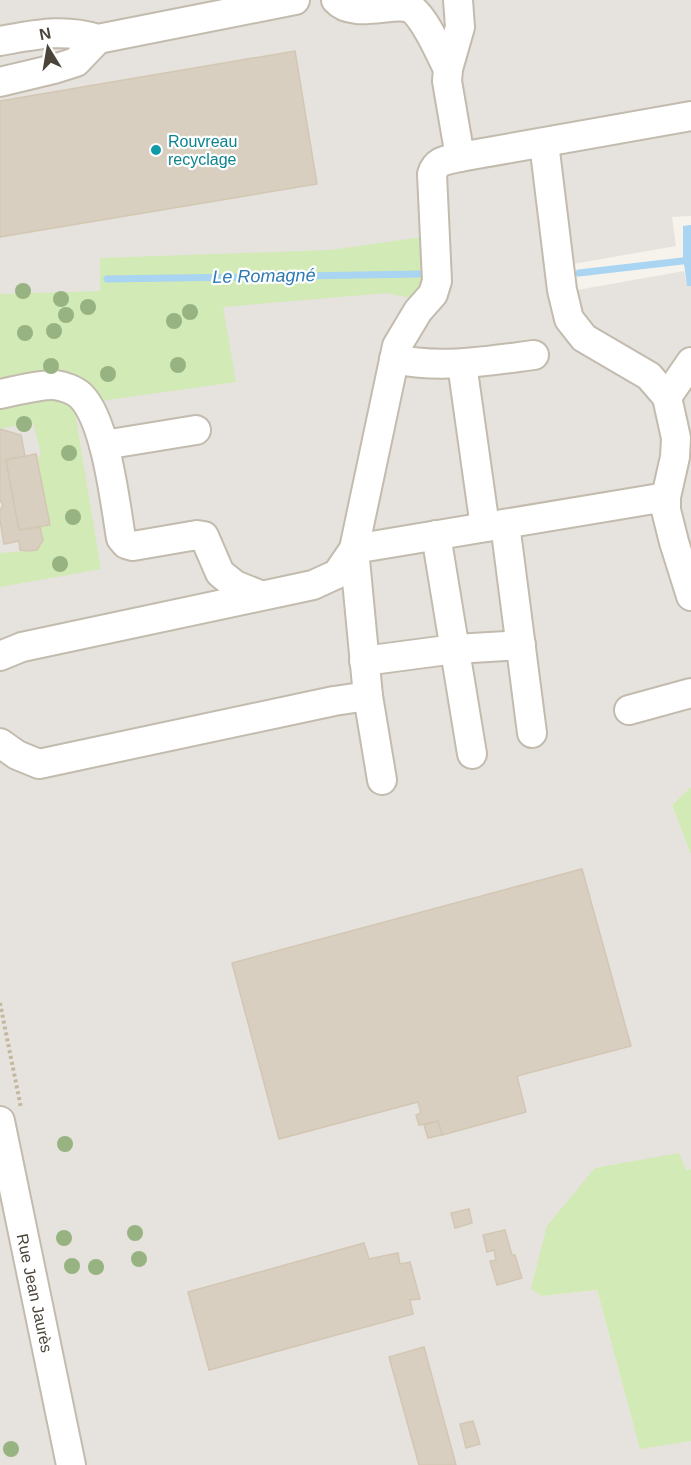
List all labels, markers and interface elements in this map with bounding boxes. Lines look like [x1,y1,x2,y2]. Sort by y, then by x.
north arrow [18,18,78,78]
text: N [38,24,53,43]
place label: Rouvreau recyclage [168,133,237,168]
marker: Rouvreau recyclage [149,143,163,157]
water label: Le Romagné [212,265,316,287]
street label: Rue Jean Jaurès [14,1232,55,1354]

